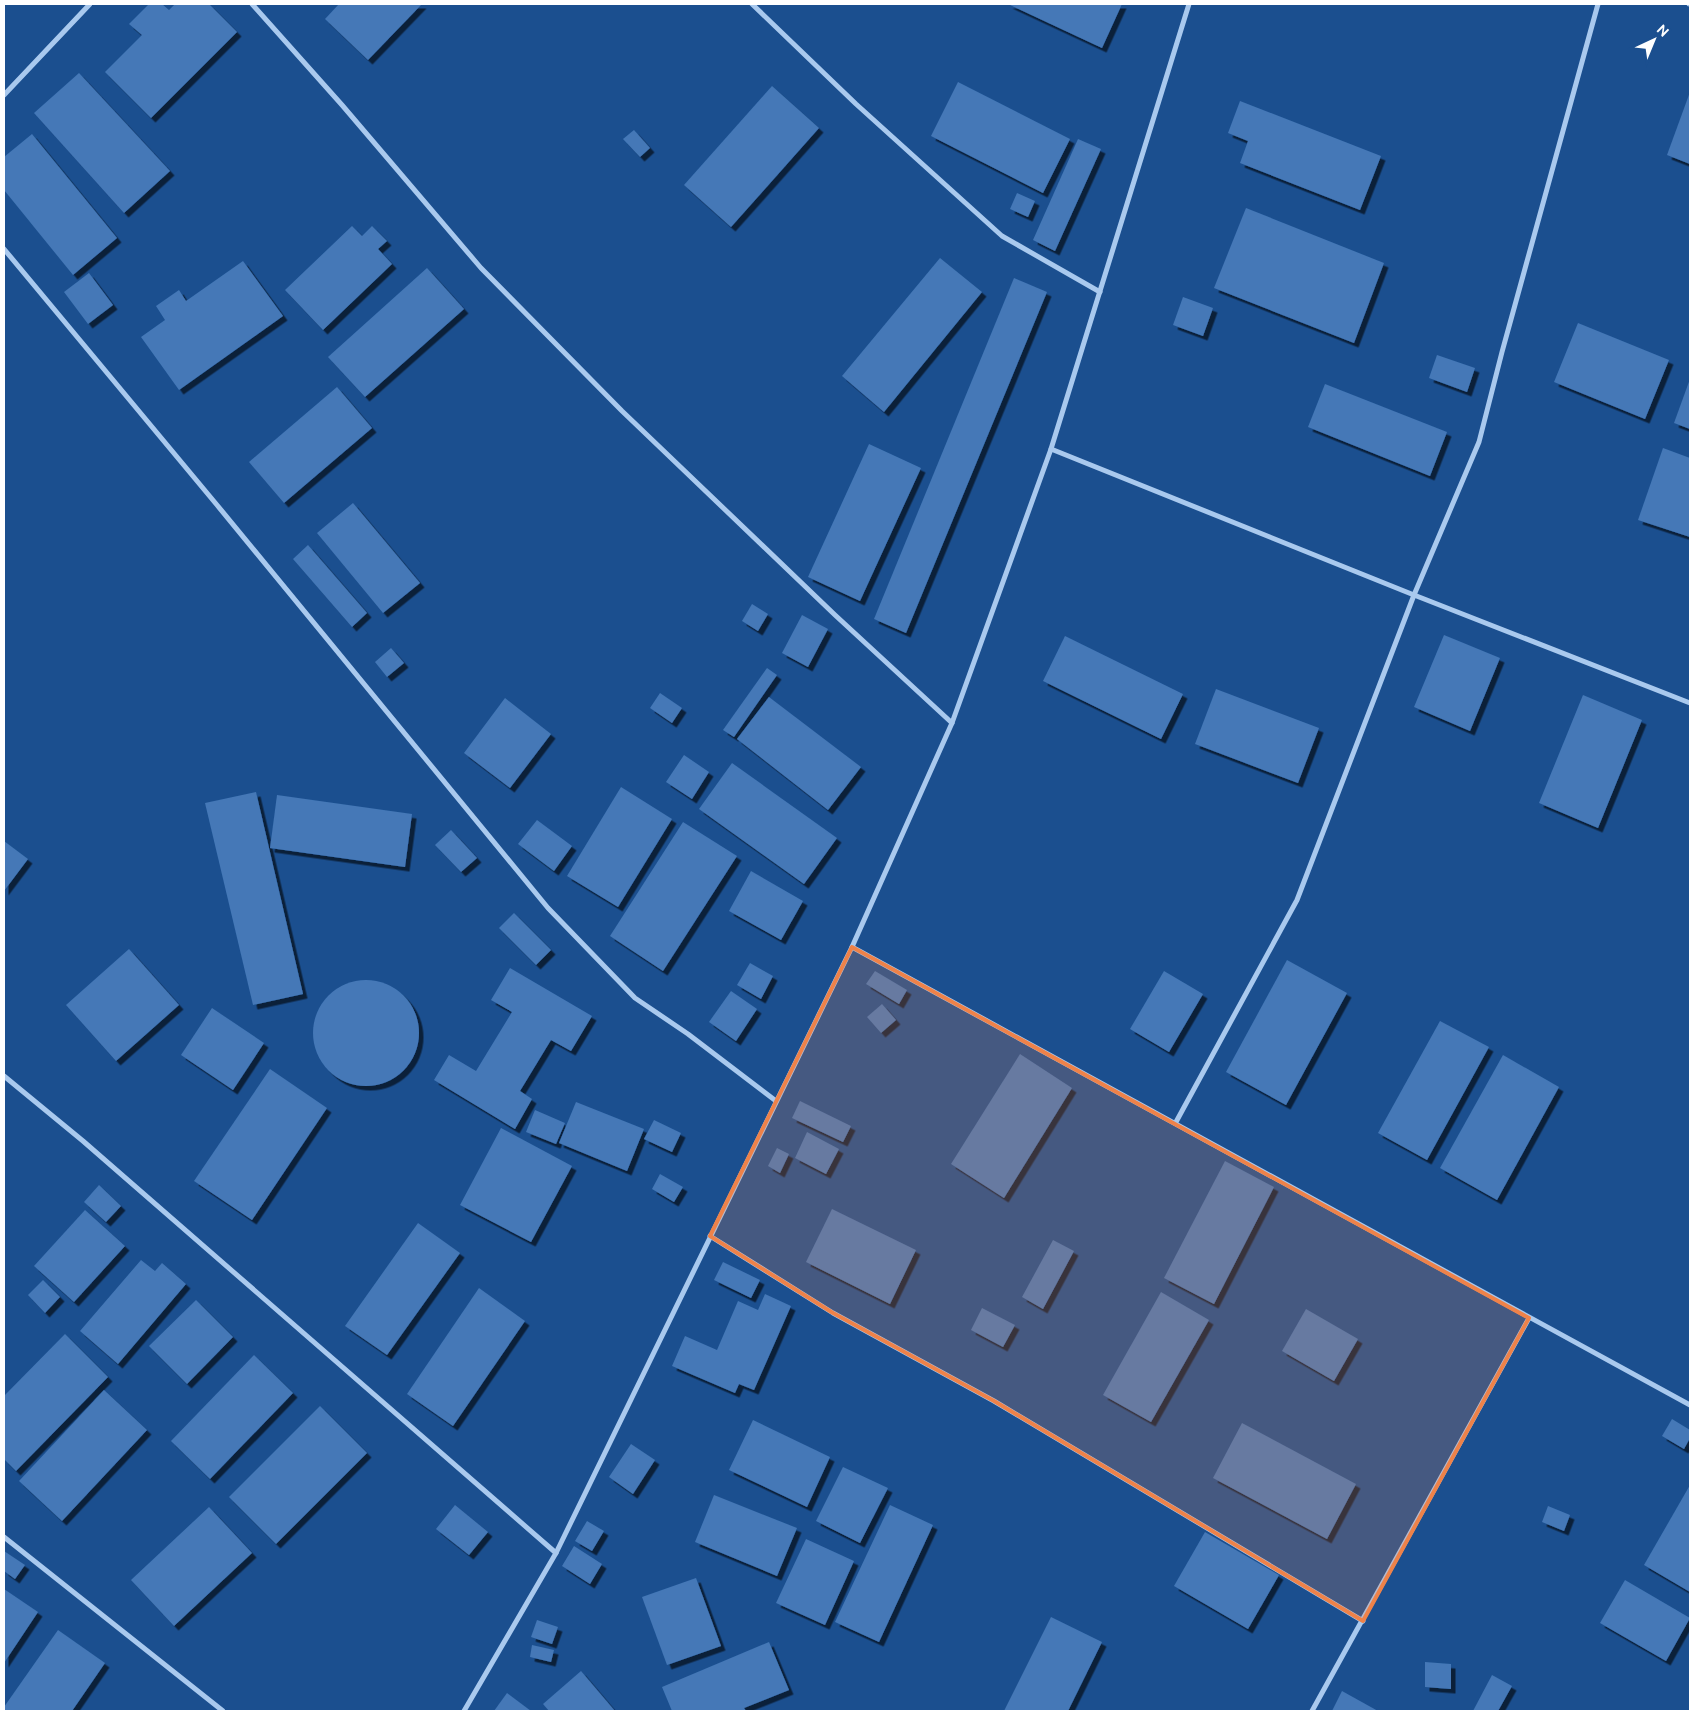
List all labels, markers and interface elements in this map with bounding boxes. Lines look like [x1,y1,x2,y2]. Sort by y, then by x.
north arrow [1629,15,1679,65]
text: N [1654,21,1672,40]

